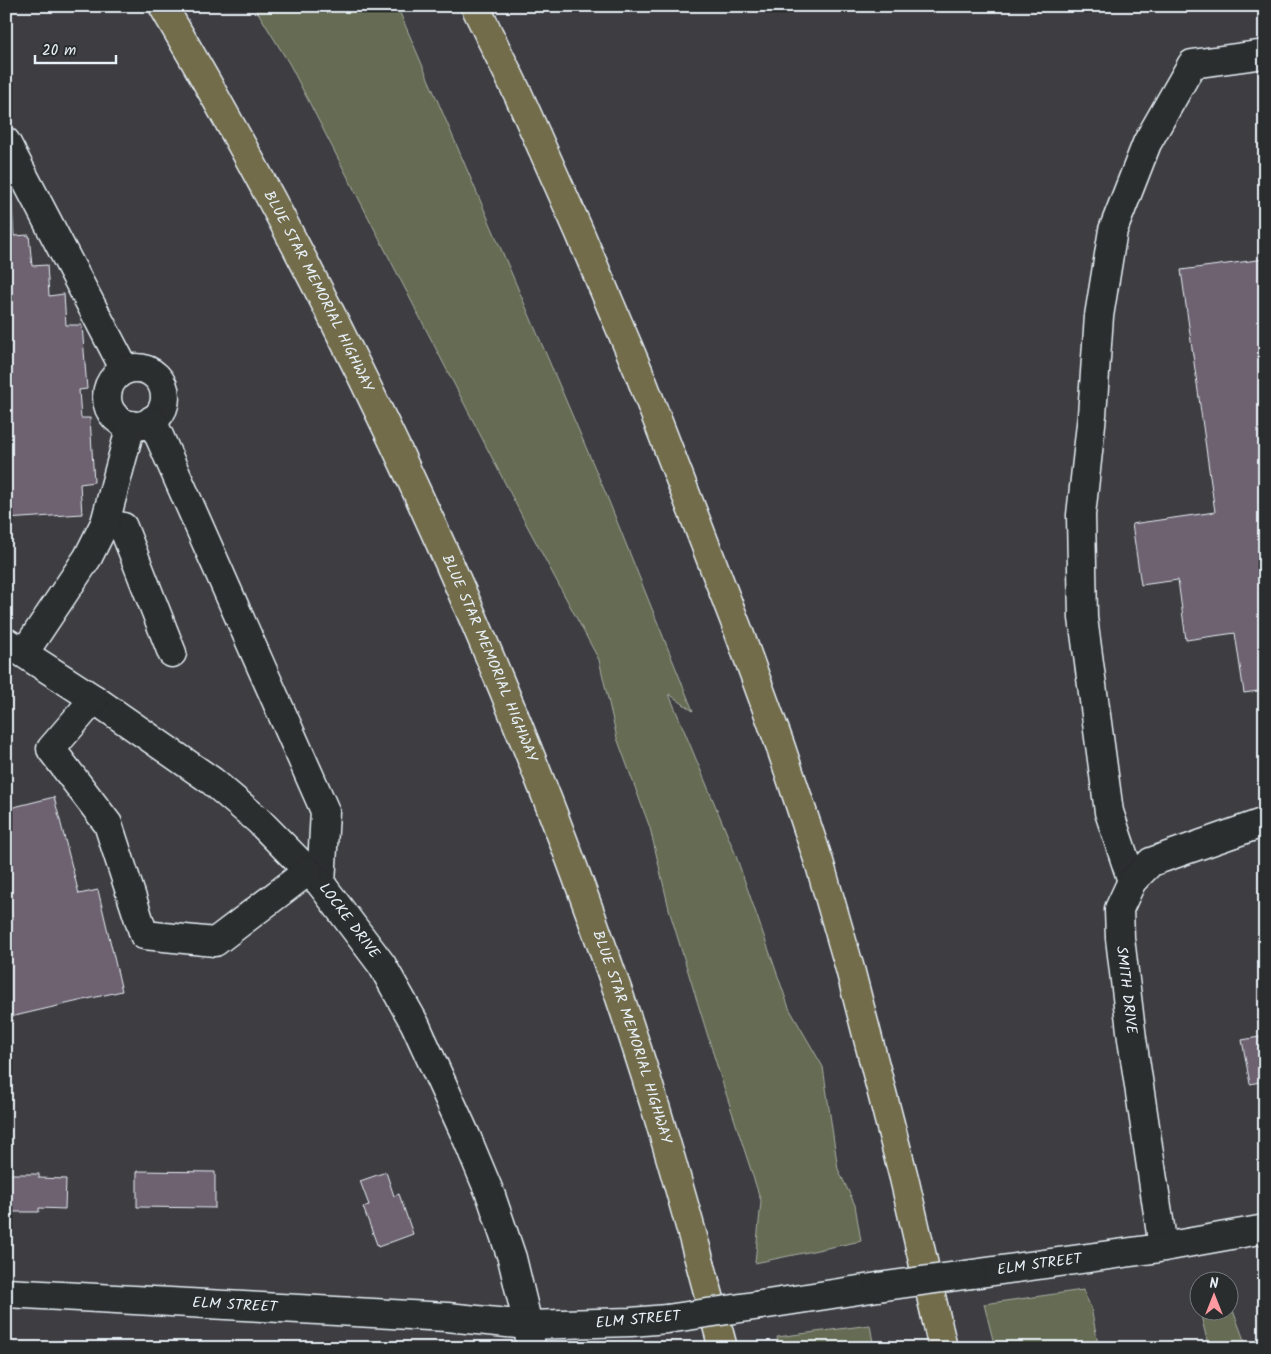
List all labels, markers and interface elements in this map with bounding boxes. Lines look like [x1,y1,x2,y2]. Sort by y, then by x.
scale bar [35,32,116,64]
text: 20 m [42,39,76,63]
street label: BLUE STAR MEMORIAL HIGHWAY [257,186,380,397]
street label: BLUE STAR MEMORIAL HIGHWAY [435,551,544,767]
street label: LOCKE DRIVE [312,878,386,965]
street label: BLUE STAR MEMORIAL HIGHWAY [585,927,678,1148]
street label: SMITH DRIVE [1109,945,1143,1037]
street label: ELM STREET [996,1247,1085,1282]
north arrow [1188,1272,1238,1322]
text: N [1210,1273,1219,1295]
street label: ELM STREET [191,1291,280,1320]
street label: ELM STREET [595,1304,683,1336]

